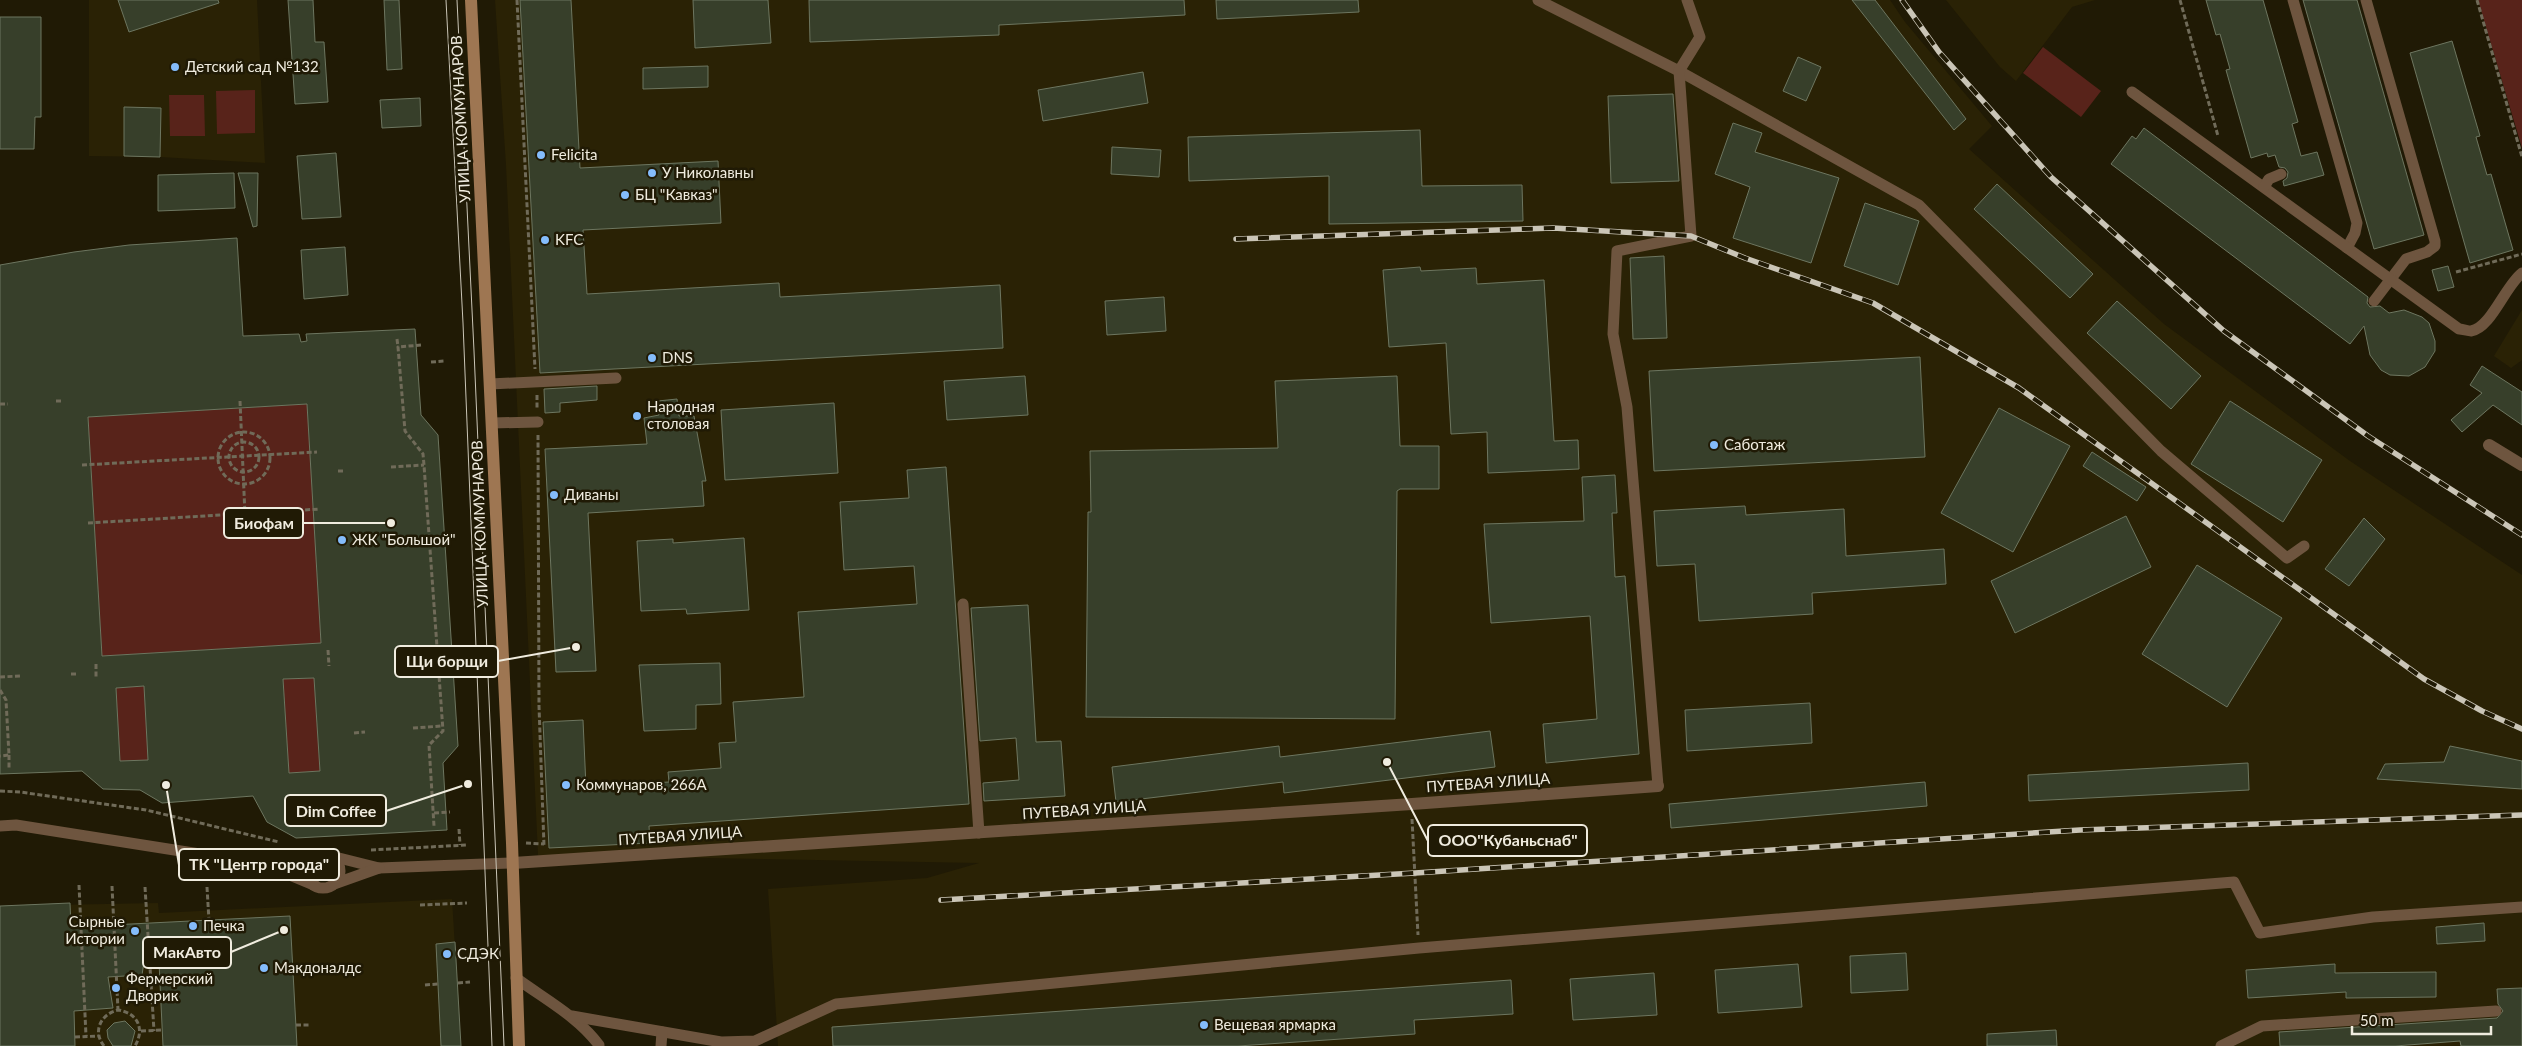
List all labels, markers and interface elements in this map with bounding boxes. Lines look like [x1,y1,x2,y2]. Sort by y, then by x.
street label: УЛИЦА КОММУНАРОВ [447,35,473,203]
place label: Детский сад №132 [185,57,319,75]
marker: Детский сад №132 [169,61,181,73]
place label: Felicita [551,145,598,163]
marker: Felicita [535,149,547,161]
place label: У Николавны [662,163,754,181]
marker: У Николавны [646,167,658,179]
place label: БЦ "Кавказ" [635,185,718,203]
marker: БЦ "Кавказ" [619,189,631,201]
place label: KFC [555,230,583,248]
marker: KFC [539,234,551,246]
place label: DNS [662,348,693,366]
marker: DNS [646,352,658,364]
place label: Народная столовая [647,397,715,432]
marker: Народная столовая [631,410,643,422]
place label: Саботаж [1724,435,1785,453]
marker: Саботаж [1708,439,1720,451]
street label: УЛИЦА КОММУНАРОВ [467,440,491,608]
place label: Диваны [564,485,618,503]
marker: Диваны [548,489,560,501]
callout: Биофам [224,508,303,538]
text: Биофам [234,513,294,532]
place label: ЖК "Большой" [352,530,456,548]
marker: ЖК "Большой" [336,534,348,546]
callout: Щи борщи [395,646,498,677]
text: Щи борщи [406,651,488,670]
street label: ПУТЕВАЯ УЛИЦА [1425,769,1551,795]
place label: Коммунаров, 266А [576,775,707,793]
marker: Коммунаров, 266А [560,779,572,791]
callout: Dim Coffee [285,795,386,826]
street label: ПУТЕВАЯ УЛИЦА [1021,796,1147,822]
text: Dim Coffee [296,801,377,820]
street label: ПУТЕВАЯ УЛИЦА [617,822,743,848]
callout: ООО"Кубаньснаб" [1428,825,1587,856]
text: ООО"Кубаньснаб" [1439,830,1578,849]
callout: ТК "Центр города" [179,849,339,880]
text: ТК "Центр города" [189,854,329,873]
place label: Сырные Истории [65,912,125,947]
place label: Печка [203,916,245,934]
marker: Печка [187,920,199,932]
marker: Сырные Истории [129,925,141,937]
callout: МакАвто [143,937,231,968]
text: МакАвто [153,942,221,961]
place label: СДЭК [457,944,499,962]
marker: СДЭК [441,948,453,960]
place label: Макдоналдс [274,958,362,976]
marker: Макдоналдс [258,962,270,974]
place label: Фермерский Дворик [126,969,213,1004]
marker: Фермерский Дворик [110,982,122,994]
scale bar [2352,1004,2491,1036]
text: 50 m [2360,1011,2394,1029]
place label: Вещевая ярмарка [1214,1015,1336,1033]
marker: Вещевая ярмарка [1198,1019,1210,1031]

